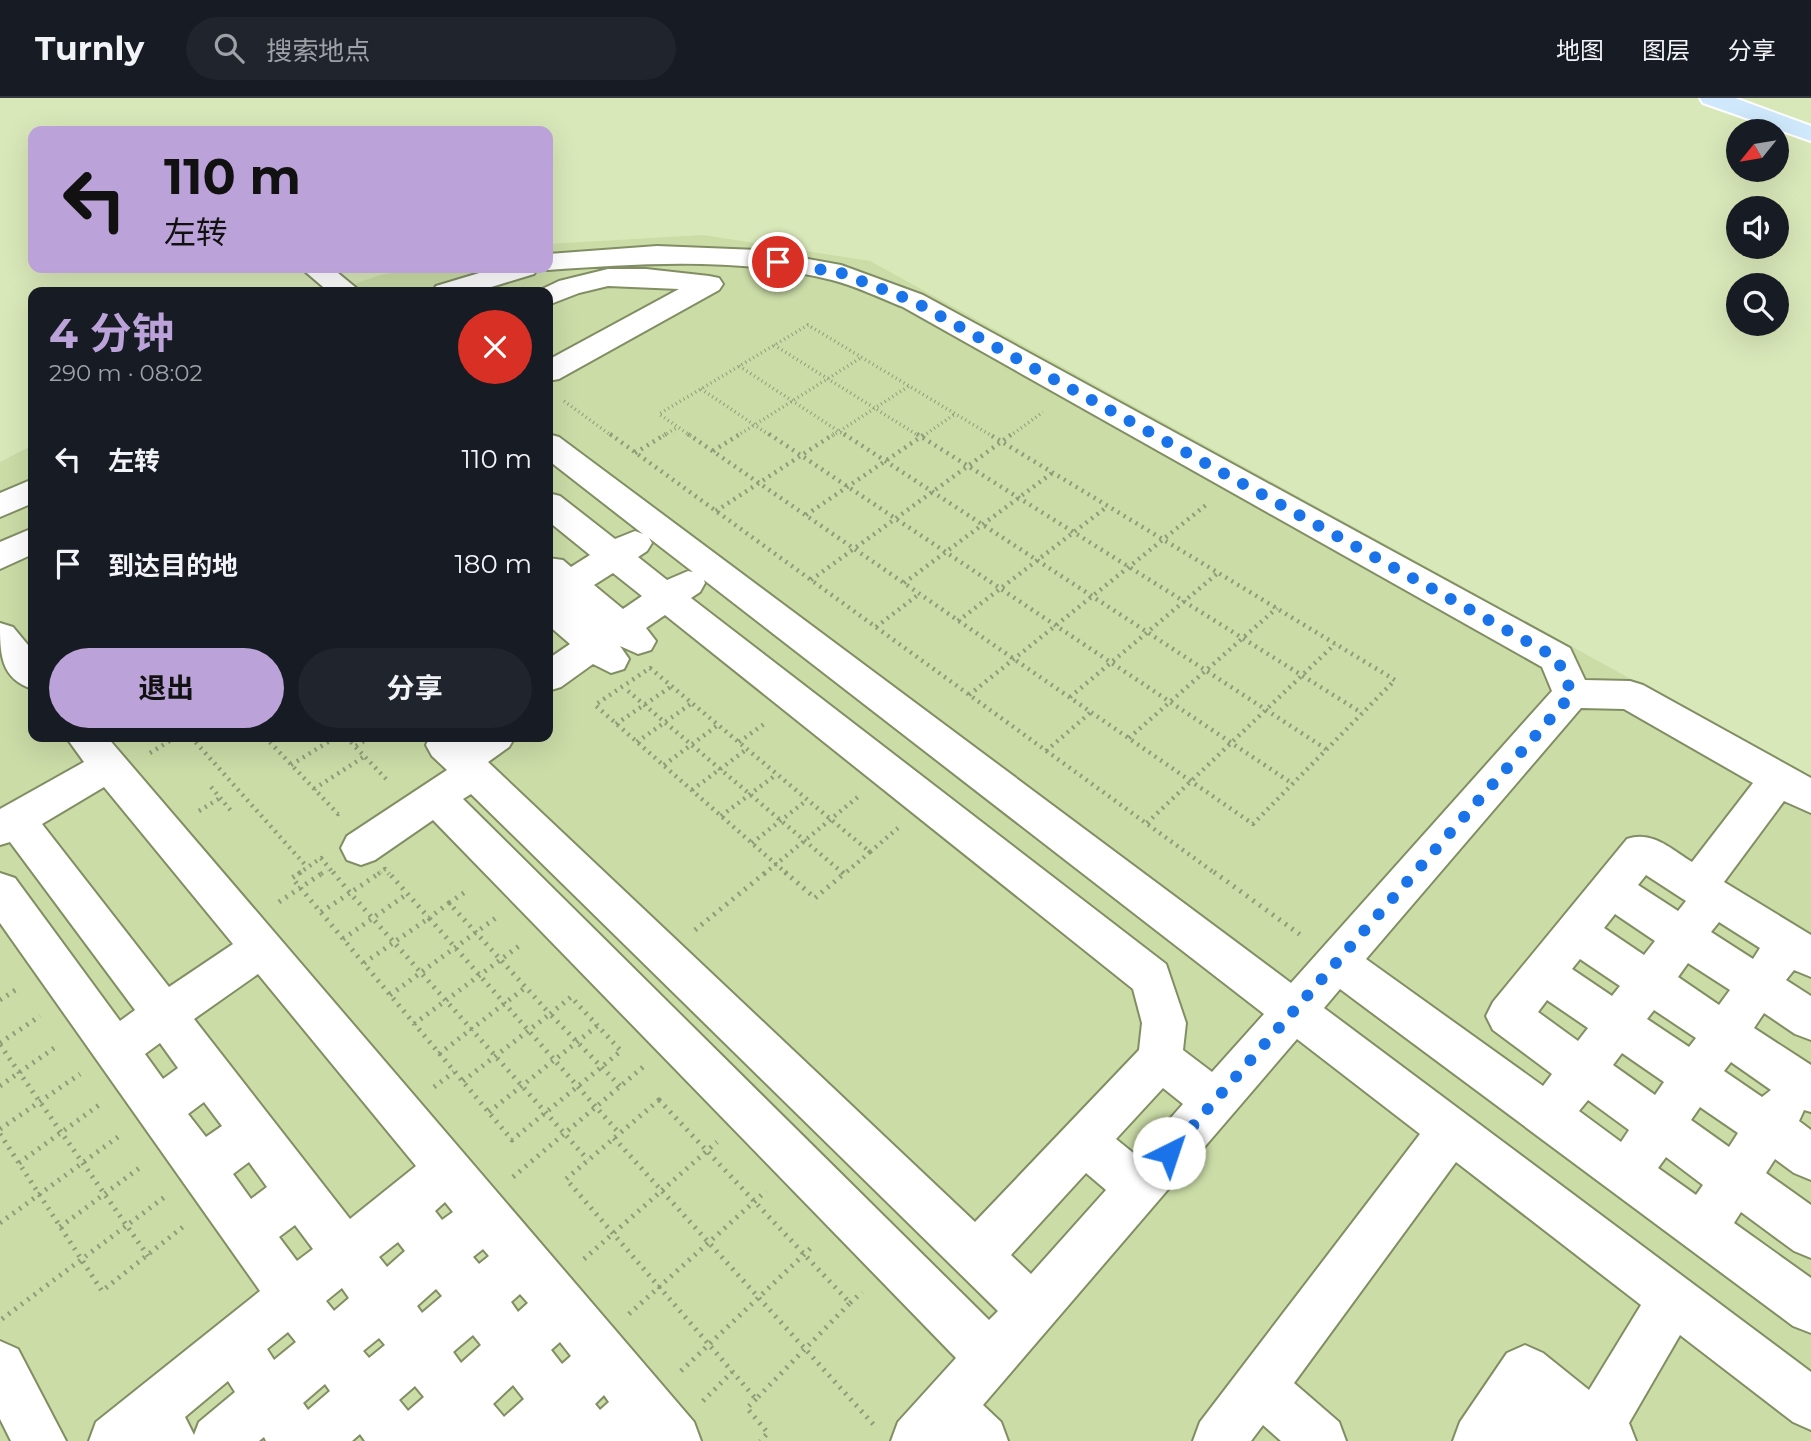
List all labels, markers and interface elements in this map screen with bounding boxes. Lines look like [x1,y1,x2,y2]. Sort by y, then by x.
search box [186,17,676,80]
text: Turnly [35,28,144,68]
icon: search [210,29,248,67]
text: 搜索地点 [266,35,370,67]
text: 地图 [1556,36,1604,65]
text: 图层 [1642,36,1690,65]
text: 分享 [1728,36,1776,65]
north arrow [1726,119,1788,182]
map controls [1726,119,1789,336]
text: 110 m [164,147,301,206]
icon: left [49,154,140,245]
button: sound [1726,196,1789,259]
text: 左转 [164,213,228,252]
pin [748,232,808,292]
icon: arrive [759,243,797,281]
button: search [1726,273,1789,336]
text: 4 分钟 [49,307,174,359]
button: close [458,310,532,384]
text: 290 m · 08:02 [49,359,203,387]
icon: left [49,440,87,478]
text: 110 m [462,443,532,475]
text: 左转 [108,445,160,477]
icon: arrive [49,545,87,583]
text: 180 m [454,548,532,580]
text: 到达目的地 [108,550,238,582]
button: 退出 [49,648,284,728]
button: 分享 [298,648,532,728]
position arrow [1132,1116,1206,1190]

